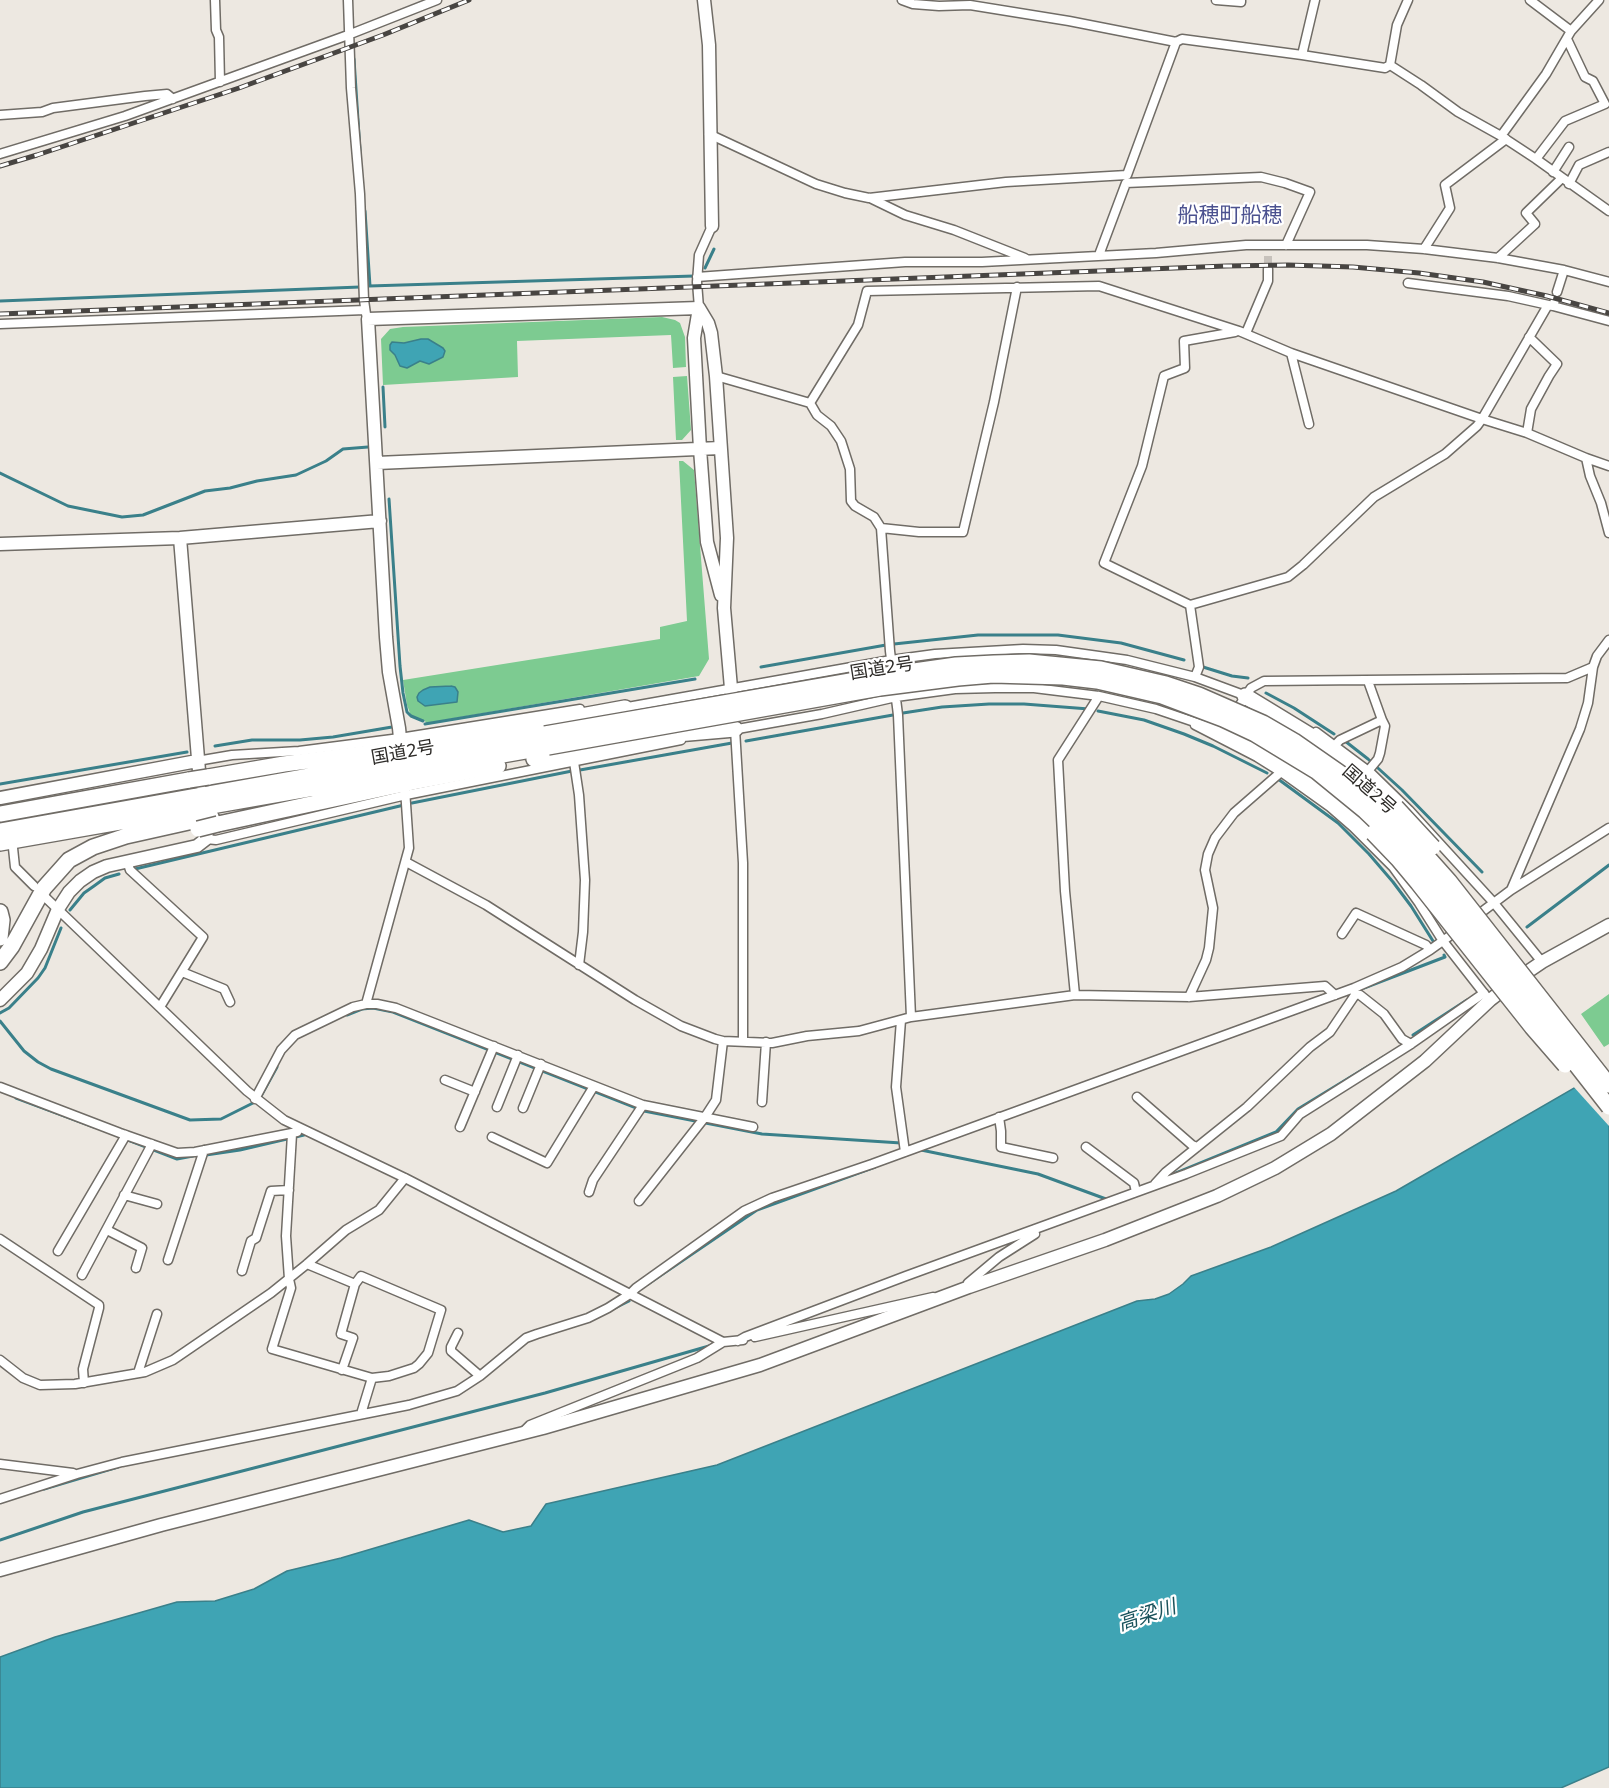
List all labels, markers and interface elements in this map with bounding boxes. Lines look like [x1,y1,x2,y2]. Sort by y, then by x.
district label: 船穂町船穂 [1178,203,1282,229]
street label: 国道2号 [849,653,915,685]
street label: 国道2号 [369,737,437,769]
street label: 国道2号 [1338,761,1400,819]
water label: 高梁川 [1115,1595,1179,1637]

